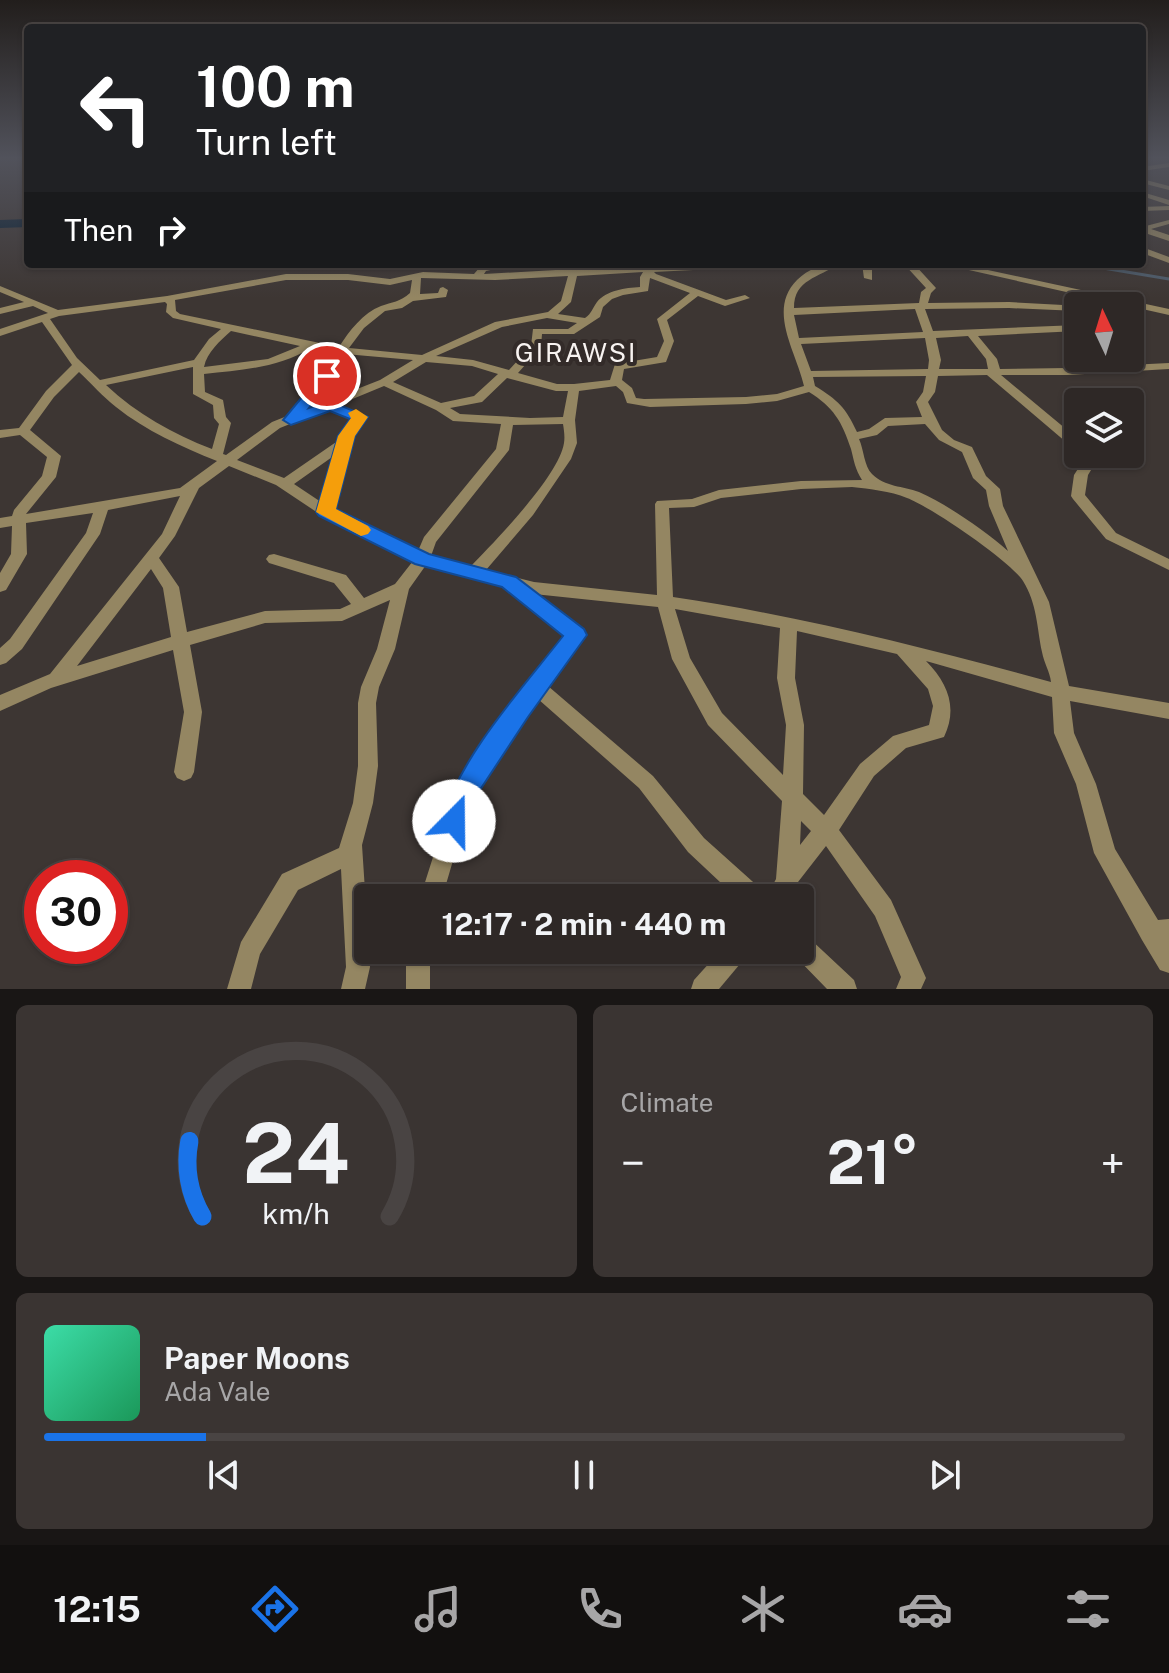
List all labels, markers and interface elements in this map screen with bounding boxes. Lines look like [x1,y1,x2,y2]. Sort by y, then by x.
text: 100 m [196,54,355,120]
icon: left [64,56,168,160]
text: Turn left [196,121,337,163]
icon: right [149,208,193,252]
text: Then [64,212,133,248]
north arrow [1064,292,1144,372]
map controls [1064,292,1144,468]
district label: GIRAWSI [515,337,637,368]
pin [293,342,361,410]
icon: arrive [305,354,349,398]
button: layers [1064,388,1144,468]
position arrow [412,779,496,863]
speed limit sign: 30 [24,860,128,964]
text: 12:17 · 2 min · 440 m [442,906,726,942]
text: Climate [621,1087,714,1118]
text: 24 [243,1104,350,1202]
text: 21° [827,1127,919,1198]
text: − [621,1137,645,1189]
text: + [1101,1137,1125,1189]
text: km/h [263,1197,330,1230]
text: Paper Moons [164,1340,350,1376]
text: Ada Vale [164,1376,270,1407]
icon: previous [202,1453,246,1497]
icon: pause [562,1453,606,1497]
icon: next [923,1453,967,1497]
icon: directions [247,1581,303,1637]
icon: music [410,1581,466,1637]
icon: phone [572,1581,628,1637]
icon: climate [735,1581,791,1637]
icon: car [897,1581,953,1637]
icon: filters [1060,1581,1116,1637]
text: 12:15 [53,1588,141,1630]

